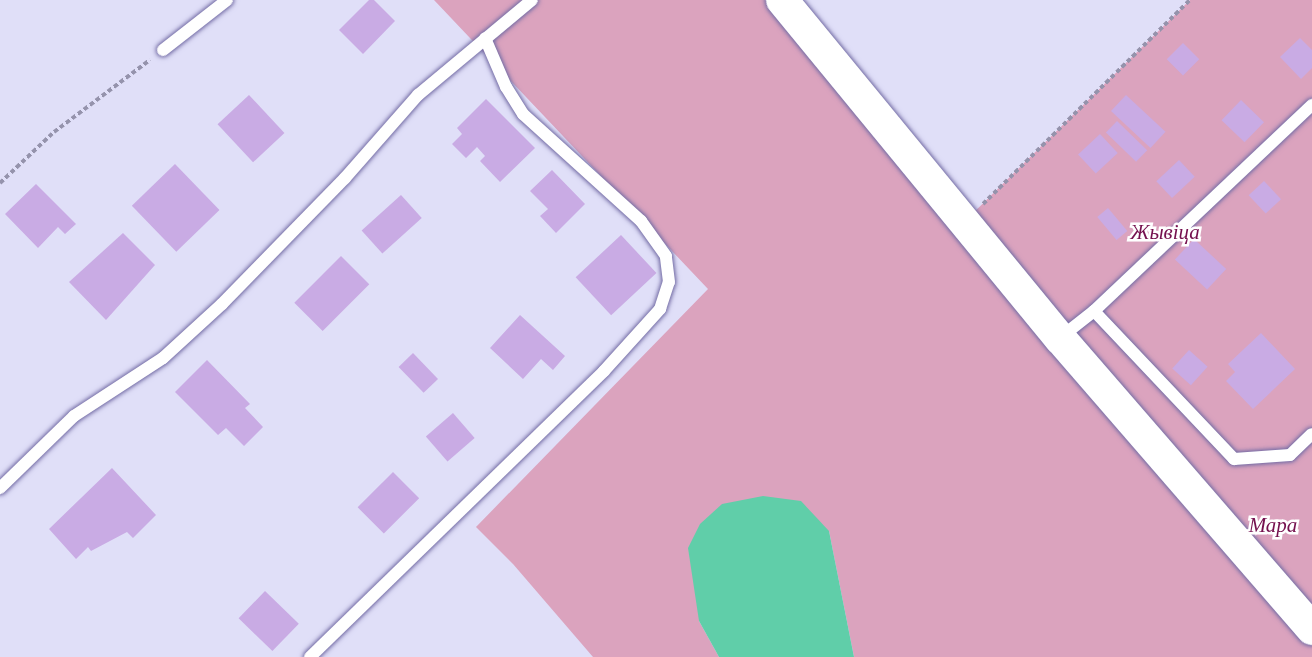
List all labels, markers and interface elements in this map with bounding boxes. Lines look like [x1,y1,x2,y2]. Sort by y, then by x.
park label: Жывіца [1130,219,1200,245]
park label: Мара [1249,512,1297,538]

